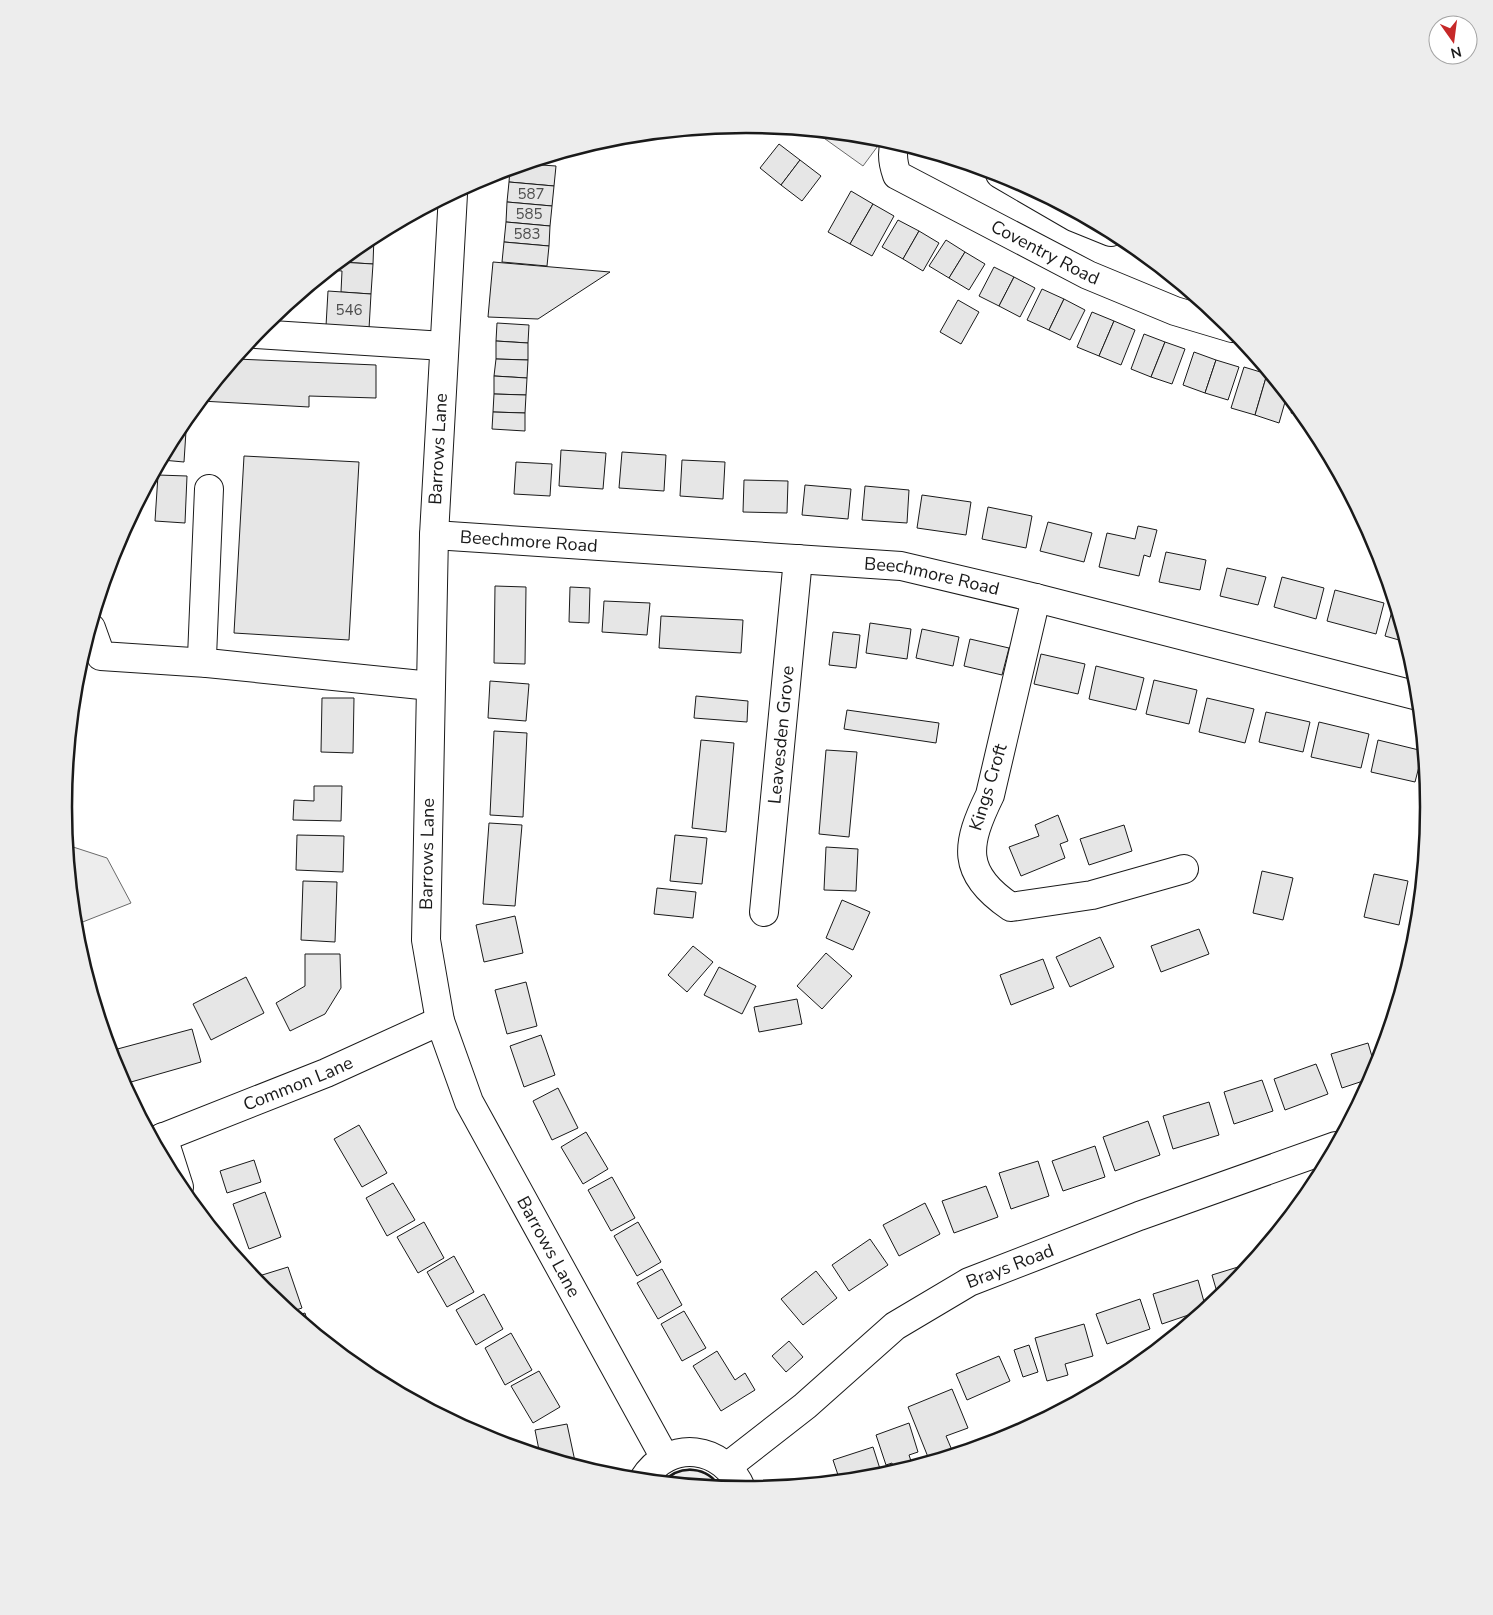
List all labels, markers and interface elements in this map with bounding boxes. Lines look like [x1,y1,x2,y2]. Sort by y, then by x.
north arrow [1428,15,1478,65]
text: N [1449,42,1463,63]
house number: 587 [517,184,545,204]
house number: 585 [515,204,543,224]
street label: Coventry Road [987,214,1103,290]
house number: 583 [513,224,541,244]
house number: 546 [335,300,363,320]
street label: Barrows Lane [423,393,453,505]
street label: Beechmore Road [459,525,598,558]
street label: Beechmore Road [863,552,1002,601]
street label: Leavesden Grove [762,664,800,805]
street label: Kings Croft [963,740,1013,833]
street label: Barrows Lane [414,798,440,910]
street label: Common Lane [240,1050,357,1117]
street label: Barrows Lane [511,1192,586,1301]
street label: Brays Road [963,1238,1057,1294]

